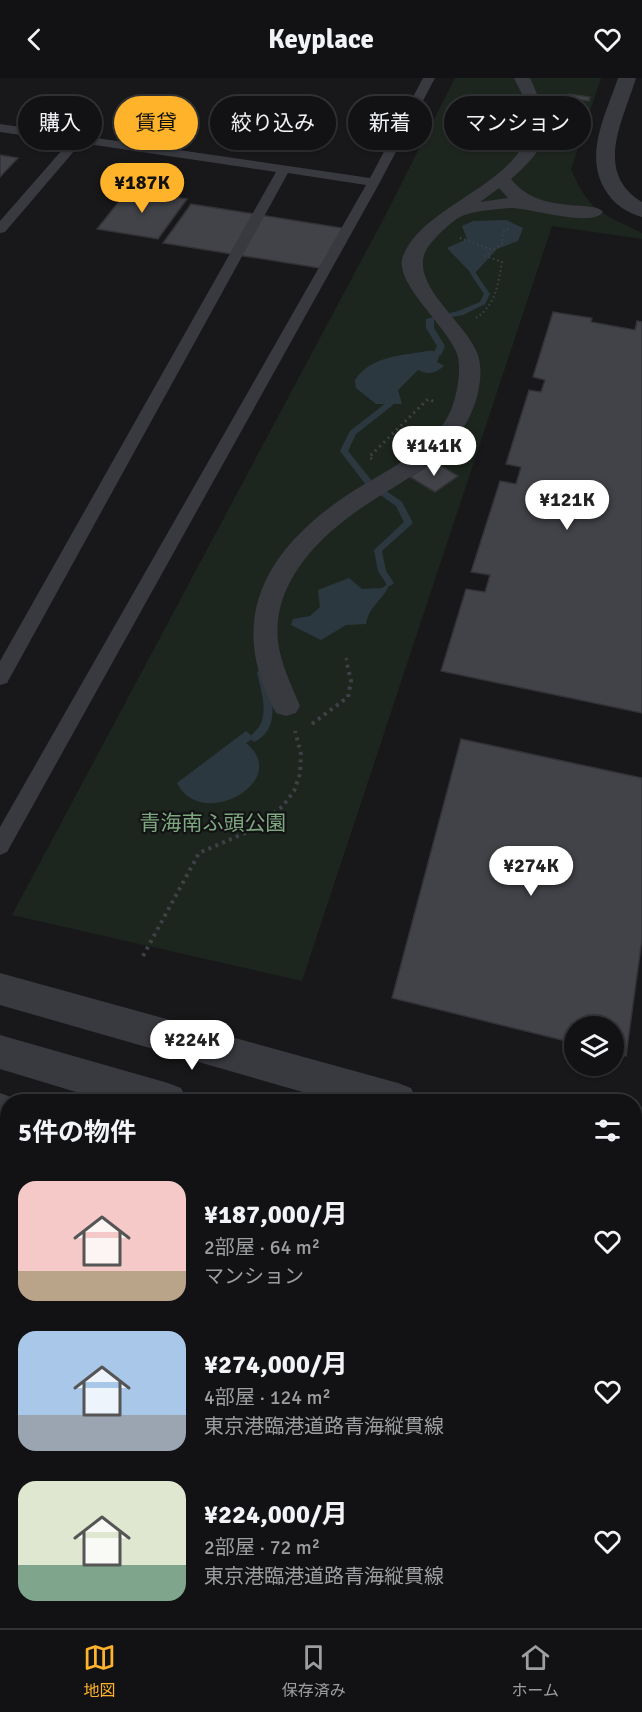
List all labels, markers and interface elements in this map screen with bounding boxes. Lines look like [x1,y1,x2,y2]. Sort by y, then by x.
icon: back [18,23,51,56]
text: Keyplace [268,23,374,56]
icon: heart [591,23,624,56]
chip: 購入 [18,96,102,150]
chip: 賃貸 [114,96,198,150]
chip: 絞り込み [210,96,336,150]
chip: 新着 [348,96,432,150]
chip: マンション [444,96,591,150]
pin: ¥187K [100,163,184,214]
text: ¥187K [114,170,170,195]
pin: ¥141K [392,426,476,477]
text: ¥141K [406,433,462,458]
pin: ¥121K [525,480,609,531]
text: ¥121K [539,487,595,512]
park label: 青海南ふ頭公園 [140,810,287,836]
pin: ¥274K [489,846,573,897]
text: ¥274K [503,853,559,878]
map controls [564,1016,624,1076]
button: layers [564,1016,624,1076]
pin: ¥224K [150,1020,234,1071]
text: ¥224K [164,1027,220,1052]
icon: filters [591,1114,624,1147]
text: 5件の物件 [18,1117,136,1149]
text: ¥187,000/月 [204,1199,348,1231]
icon: home [66,1205,138,1277]
icon: heart [591,1225,624,1258]
text: 2部屋 · 64 m² [204,1235,320,1260]
text: マンション [204,1264,304,1289]
text: ¥274,000/月 [204,1349,348,1381]
icon: home [66,1355,138,1427]
icon: heart [591,1375,624,1408]
text: 4部屋 · 124 m² [204,1385,331,1410]
text: 東京港臨港道路青海縦貫線 [204,1414,444,1439]
text: ¥224,000/月 [204,1499,348,1531]
icon: home [66,1505,138,1577]
icon: heart [591,1525,624,1558]
text: 2部屋 · 72 m² [204,1535,320,1560]
text: 東京港臨港道路青海縦貫線 [204,1564,444,1589]
tab: 地図 [83,1641,116,1701]
tab: 保存済み [282,1641,346,1701]
tab: ホーム [512,1641,559,1701]

